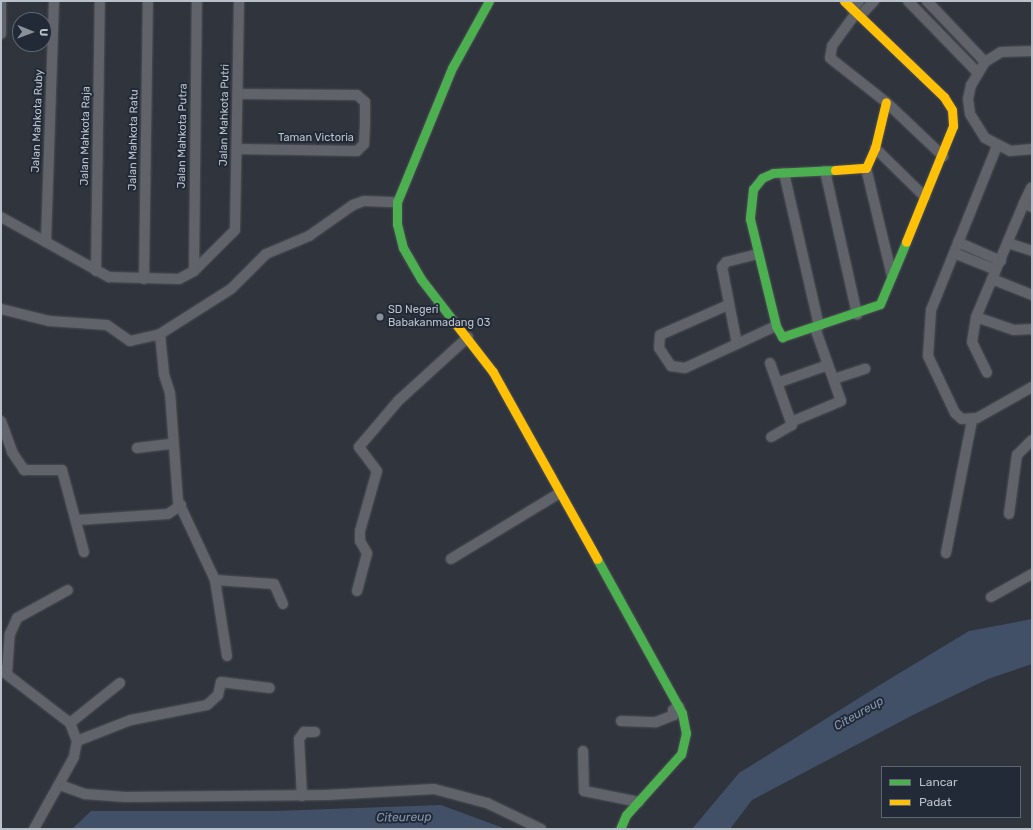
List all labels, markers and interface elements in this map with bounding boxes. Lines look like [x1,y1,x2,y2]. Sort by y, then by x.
north arrow [12,12,52,52]
text: U [37,28,50,36]
street label: Jalan Mahkota Putri [218,64,232,166]
street label: Jalan Mahkota Ruby [30,69,46,173]
street label: Jalan Mahkota Putra [175,83,191,189]
street label: Jalan Mahkota Raja [79,86,93,186]
street label: Jalan Mahkota Ratu [127,89,141,191]
street label: Taman Victoria [278,131,354,145]
place label: SD Negeri Babakanmadang 03 [388,304,490,330]
marker: SD Negeri Babakanmadang 03 [375,312,385,322]
water label: Citeureup [832,694,886,734]
legend [881,766,1021,818]
text: Lancar [919,775,957,789]
text: Padat [919,795,952,809]
water label: Citeureup [376,810,432,826]

